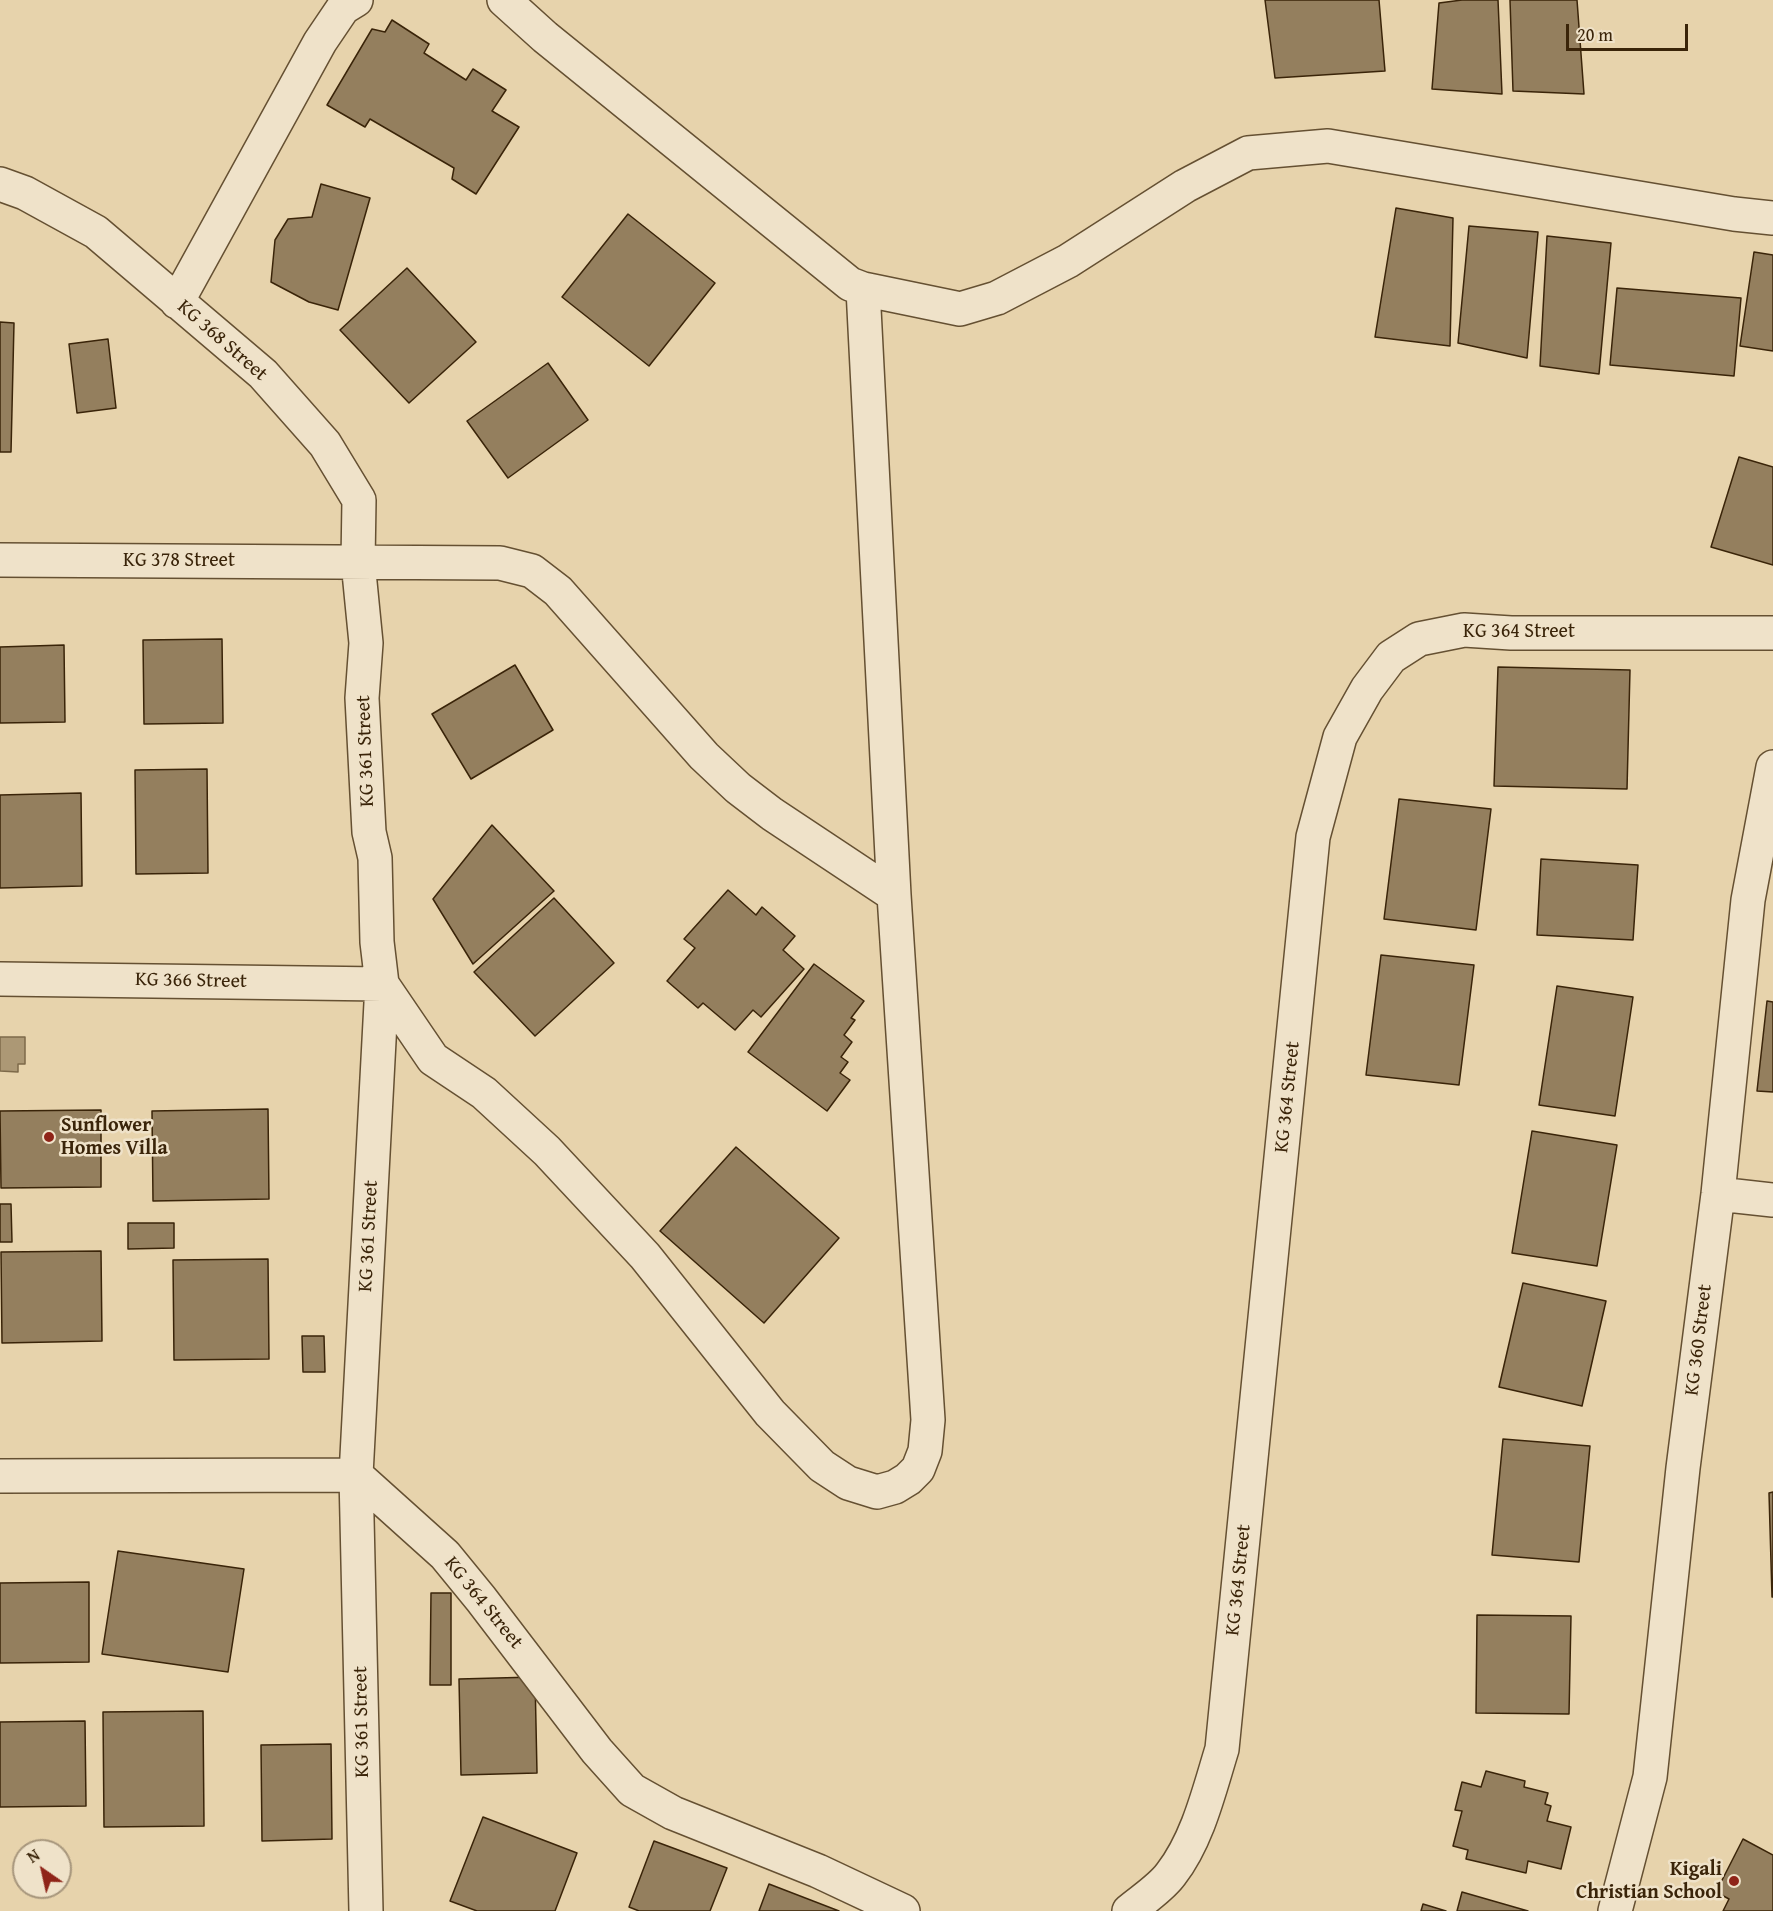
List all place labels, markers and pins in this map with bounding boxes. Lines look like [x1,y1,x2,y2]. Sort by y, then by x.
place label: Sunflower Homes Villa [61,1114,168,1161]
marker: Sunflower Homes Villa [42,1130,56,1144]
place label: Kigali Christian School [1576,1858,1722,1905]
marker: Kigali Christian School [1727,1874,1741,1888]

